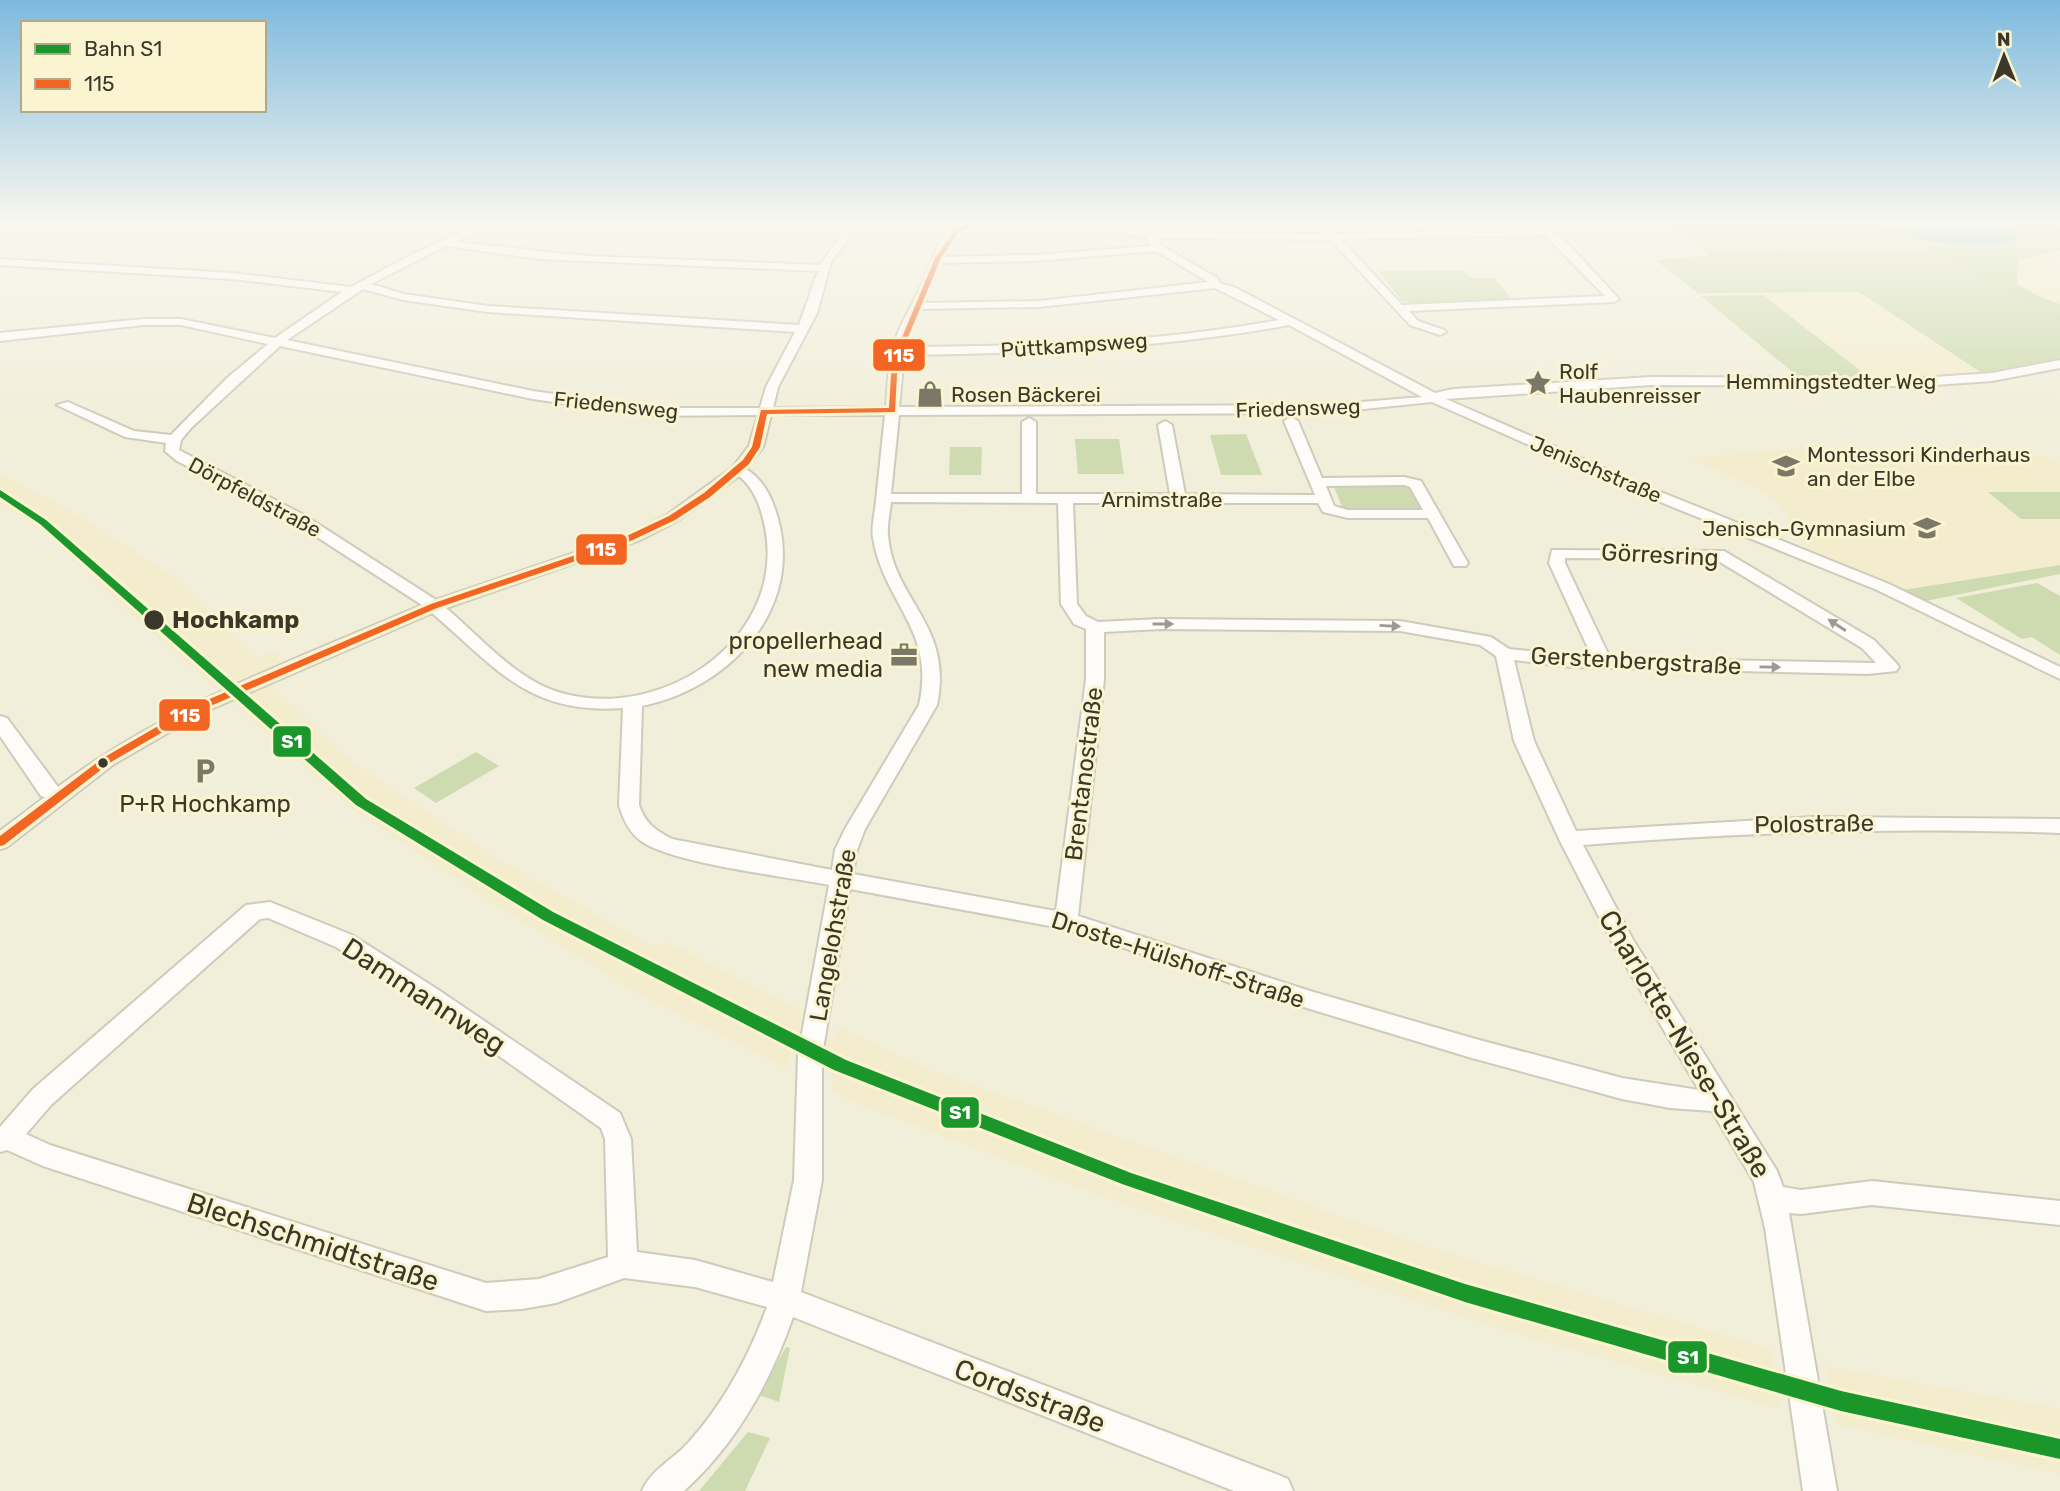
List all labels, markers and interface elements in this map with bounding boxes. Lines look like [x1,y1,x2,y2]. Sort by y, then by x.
legend [21,21,266,112]
north arrow [1969,21,2039,91]
text: N [1997,28,2011,51]
text: Bahn S1 [84,36,162,61]
text: 115 [84,71,114,96]
street label: Püttkampsweg [1000,327,1148,363]
line badge: 115 [872,338,926,372]
text: 115 [883,344,915,367]
place label: Rolf Haubenreisser [1559,359,1701,408]
place icon: Rolf Haubenreisser [1523,368,1553,398]
street label: Hemmingstedter Weg [1726,369,1936,394]
shop icon: Rosen Bäckerei [915,379,945,409]
place label: Rosen Bäckerei [951,382,1101,407]
street label: Friedensweg [553,386,679,424]
street label: Friedensweg [1235,393,1361,423]
street label: Jenischstraße [1526,430,1666,508]
place label: Montessori Kinderhaus an der Elbe [1807,442,2030,491]
school or university icon: Montessori Kinderhaus an der Elbe [1771,451,1801,481]
street label: Dörpfeldstraße [184,452,326,542]
street label: Arnimstraße [1102,487,1222,512]
school or university icon: Jenisch-Gymnasium [1912,513,1942,543]
place label: Jenisch-Gymnasium [1702,516,1906,541]
line badge: 115 [575,533,628,566]
text: 115 [585,538,617,561]
street label: Görresring [1601,538,1719,572]
place label: Hochkamp [172,606,299,634]
marker: Hochkamp [142,608,166,632]
one-way arrow [1152,618,1174,630]
one-way arrow [1827,618,1847,631]
one-way arrow [1379,620,1401,631]
place label: propellerhead new media [728,627,883,683]
office icon: propellerhead new media [889,640,919,670]
street label: Gerstenbergstraße [1530,642,1742,680]
one-way arrow [1759,662,1781,673]
street label: Brentanostraße [1059,685,1109,863]
line badge: 115 [158,698,211,732]
text: 115 [169,704,201,727]
line badge: S1 [272,725,312,758]
text: S1 [281,730,303,753]
unlabelled marker [96,756,110,770]
parking icon: P+R Hochkamp [190,756,220,786]
place label: P+R Hochkamp [119,790,291,818]
street label: Polostraße [1754,809,1874,839]
street label: Langelohstraße [804,847,862,1023]
street label: Charlotte-Niese-Straße [1592,904,1778,1184]
street label: Droste-Hülshoff-Straße [1048,906,1308,1014]
street label: Dammannweg [336,931,512,1061]
line badge: S1 [940,1096,980,1129]
text: S1 [949,1101,971,1124]
street label: Blechschmidtstraße [183,1186,443,1298]
line badge: S1 [1667,1340,1708,1374]
text: S1 [1677,1346,1699,1369]
street label: Cordsstraße [950,1352,1110,1440]

